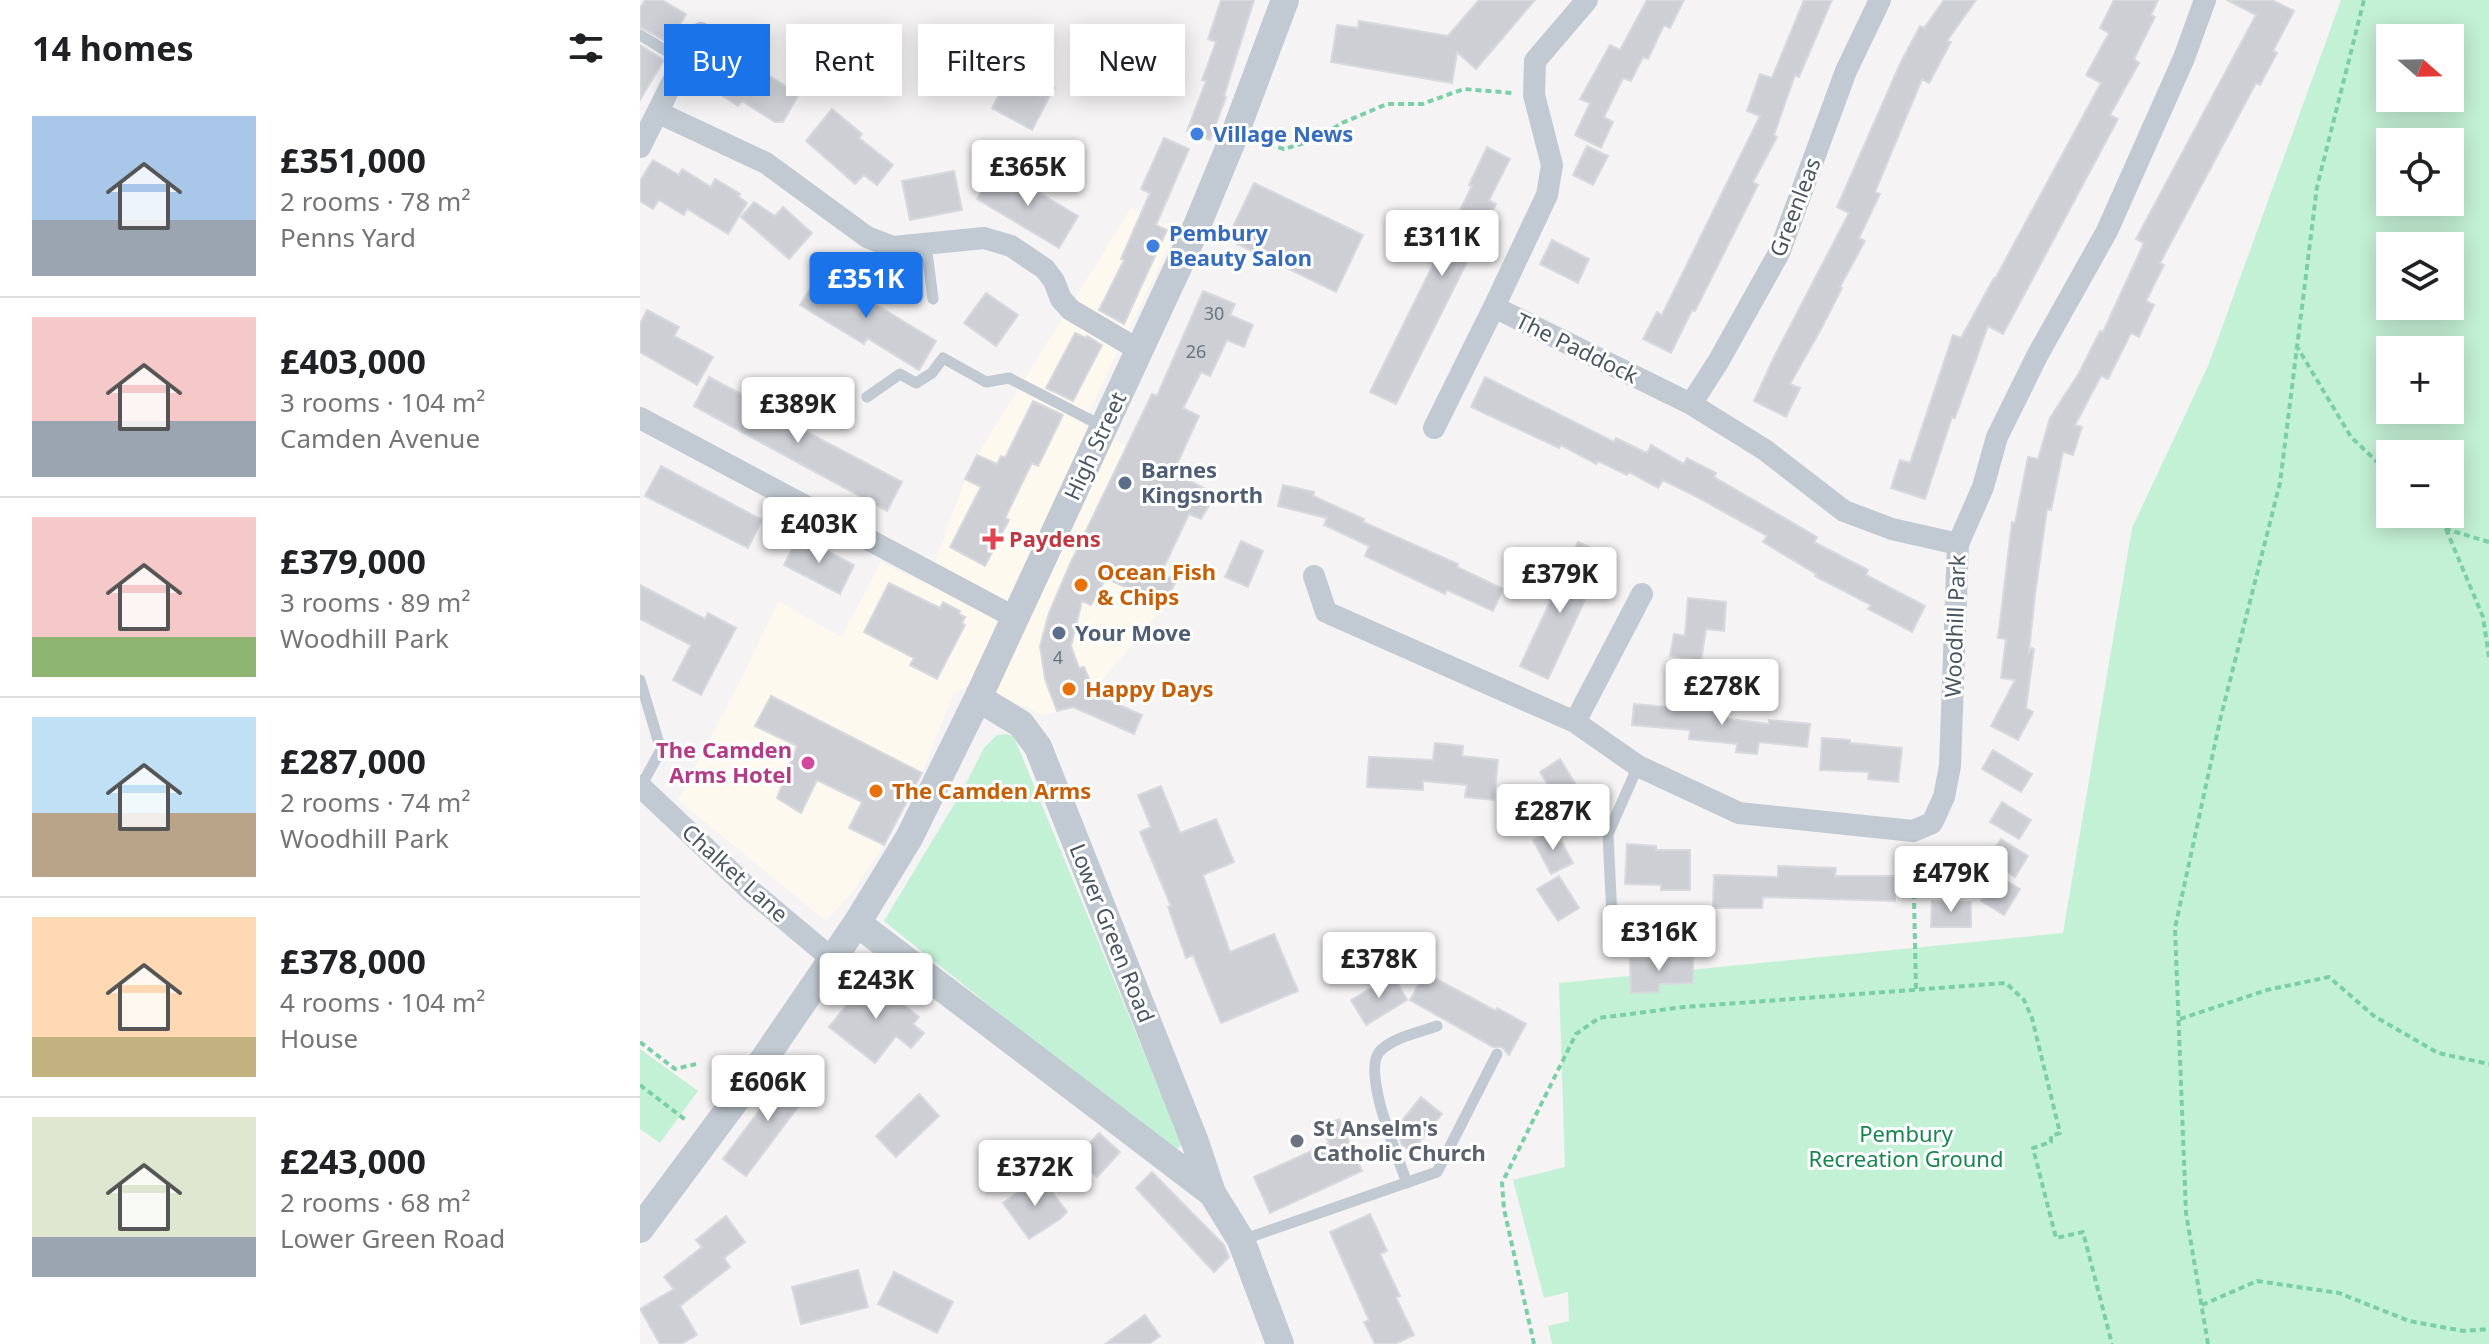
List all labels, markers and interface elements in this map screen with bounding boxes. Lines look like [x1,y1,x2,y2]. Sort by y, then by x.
chip: Buy [664,24,770,96]
chip: Rent [786,24,902,96]
chip: Filters [918,24,1054,96]
chip: New [1070,24,1185,96]
north arrow [2376,24,2464,112]
map controls [2376,24,2464,528]
text: 14 homes [32,25,194,71]
icon: filters [564,26,608,70]
place label: Village News [1213,118,1353,148]
marker: Village News [1188,125,1206,143]
button: locate [2376,128,2464,216]
text: £351,000 [280,137,426,183]
pin: £365K [972,140,1084,208]
icon: home [96,148,192,244]
text: £365K [990,148,1066,184]
street label: Greenleas [1761,153,1827,261]
text: 2 rooms · 78 m² [280,183,470,219]
pin: £311K [1386,210,1498,278]
place label: Pembury Beauty Salon [1169,217,1312,272]
text: £311K [1404,218,1480,254]
text: Penns Yard [280,219,416,255]
button: layers [2376,232,2464,320]
marker: Pembury Beauty Salon [1144,237,1162,255]
pin: £351K [810,252,922,320]
text: £351K [828,260,904,296]
house number: 30 [1204,301,1224,325]
street label: The Paddock [1511,305,1644,390]
button: + [2376,336,2464,424]
text: £403,000 [280,338,426,384]
house number: 26 [1186,339,1206,363]
icon: home [96,349,192,445]
pin: £389K [742,377,854,445]
text: 3 rooms · 104 m² [280,384,485,420]
text: £389K [760,385,836,421]
street label: High Street [1056,387,1132,505]
text: Camden Avenue [280,420,480,456]
button: − [2376,440,2464,528]
place label: Barnes Kingsnorth [1141,454,1263,509]
marker: Barnes Kingsnorth [1116,474,1134,492]
pin: £403K [763,497,875,565]
text: £403K [781,505,857,541]
place label: Paydens [1009,523,1101,553]
marker: Paydens [984,530,1002,548]
text: £379,000 [280,538,426,584]
pin: £379K [1504,547,1616,615]
icon: home [96,549,192,645]
street label: Woodhill Park [1937,554,1971,698]
text: £379K [1522,555,1598,591]
place label: Ocean Fish & Chips [1097,556,1216,611]
marker: Ocean Fish & Chips [1072,576,1090,594]
text: 3 rooms · 89 m² [280,584,470,620]
place label: Your Move [1075,617,1191,647]
text: Woodhill Park [280,620,449,656]
marker: Your Move [1050,624,1068,642]
house number: 4 [1053,645,1063,669]
pin: £278K [1666,659,1778,727]
text: £278K [1684,667,1760,703]
place label: Happy Days [1085,673,1214,703]
marker: Happy Days [1060,680,1078,698]
place label: The Camden Arms Hotel [656,734,792,789]
text: £287,000 [280,738,426,784]
icon: home [96,749,192,845]
marker: The Camden Arms Hotel [799,754,817,772]
place label: The Camden Arms [892,775,1091,805]
marker: The Camden Arms [867,782,885,800]
text: 2 rooms · 74 m² [280,784,470,820]
pin: £287K [1497,784,1609,852]
text: £287K [1515,792,1591,828]
street label: Chalket Lane [676,817,795,928]
text: Woodhill Park [280,820,449,856]
street label: Lower Green Road [1063,839,1163,1027]
pin: £479K [1895,846,2007,914]
text: £479K [1913,854,1989,890]
pin: £316K [1603,905,1715,973]
text: £316K [1621,913,1697,949]
pin: £378K [1323,932,1435,1000]
text: £378,000 [280,938,426,984]
text: £378K [1341,940,1417,976]
icon: home [96,949,192,1045]
pin: £243K [820,953,932,1021]
text: £243K [838,961,914,997]
text: 4 rooms · 104 m² [280,984,485,1020]
text: House [280,1020,358,1056]
pin: £606K [712,1055,824,1123]
text: £606K [730,1063,806,1099]
place label: St Anselm's Catholic Church [1313,1112,1486,1167]
park label: Pembury Recreation Ground [1809,1118,2004,1173]
marker: St Anselm's Catholic Church [1288,1132,1306,1150]
text: £243,000 [280,1138,426,1184]
pin: £372K [979,1140,1091,1208]
text: £372K [997,1148,1073,1184]
icon: home [96,1149,192,1245]
text: 2 rooms · 68 m² [280,1184,470,1220]
text: Lower Green Road [280,1220,505,1256]

